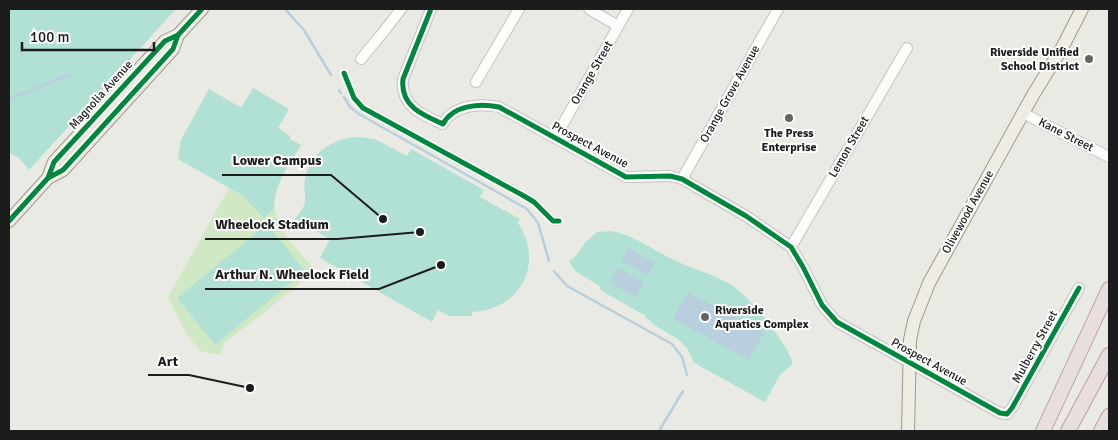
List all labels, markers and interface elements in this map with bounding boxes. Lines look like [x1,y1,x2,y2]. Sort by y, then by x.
scale bar [22,20,155,52]
text: 100 m [30,28,70,46]
street label: Orange Street [568,38,616,108]
street label: Orange Grove Avenue [697,43,763,145]
place label: Riverside Unified School District [990,45,1080,74]
marker: Riverside Unified School District [1083,53,1095,65]
street label: Magnolia Avenue [66,57,136,133]
marker: The Press Enterprise [783,112,795,124]
street label: Lemon Street [825,114,873,180]
street label: Kane Street [1036,115,1096,155]
street label: Prospect Avenue [549,118,631,172]
place label: The Press Enterprise [762,126,816,155]
callout: Lower Campus [222,146,331,175]
text: Lower Campus [233,152,321,169]
street label: Olivewood Avenue [939,168,997,256]
callout: Wheelock Stadium [205,210,338,239]
text: Wheelock Stadium [215,216,329,233]
callout: Arthur N. Wheelock Field [205,260,379,289]
text: Arthur N. Wheelock Field [215,266,370,283]
place label: Riverside Aquatics Complex [715,303,809,332]
street label: Mulberry Street [1009,308,1061,386]
marker: Riverside Aquatics Complex [699,311,711,323]
street label: Prospect Avenue [888,335,970,389]
callout: Art [148,346,189,375]
text: Art [158,353,179,370]

